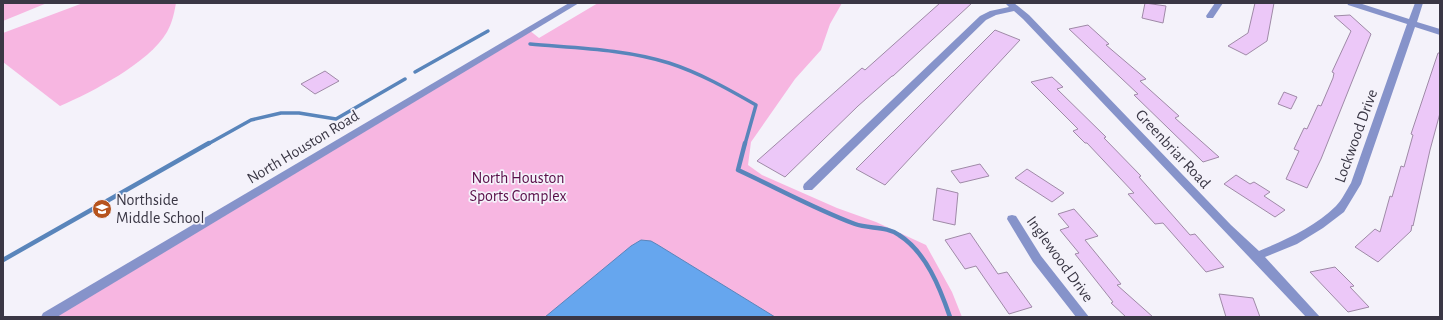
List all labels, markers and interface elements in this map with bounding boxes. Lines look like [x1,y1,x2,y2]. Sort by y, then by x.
street label: Lockwood Drive [1332,87,1380,185]
street label: Greenbriar Road [1133,106,1213,192]
street label: North Houston Road [244,107,362,187]
park label: North Houston Sports Complex [469,170,567,204]
place label: Northside Middle School [116,192,204,226]
school or university icon: Northside Middle School [91,198,113,220]
street label: Inglewood Drive [1024,213,1096,305]

